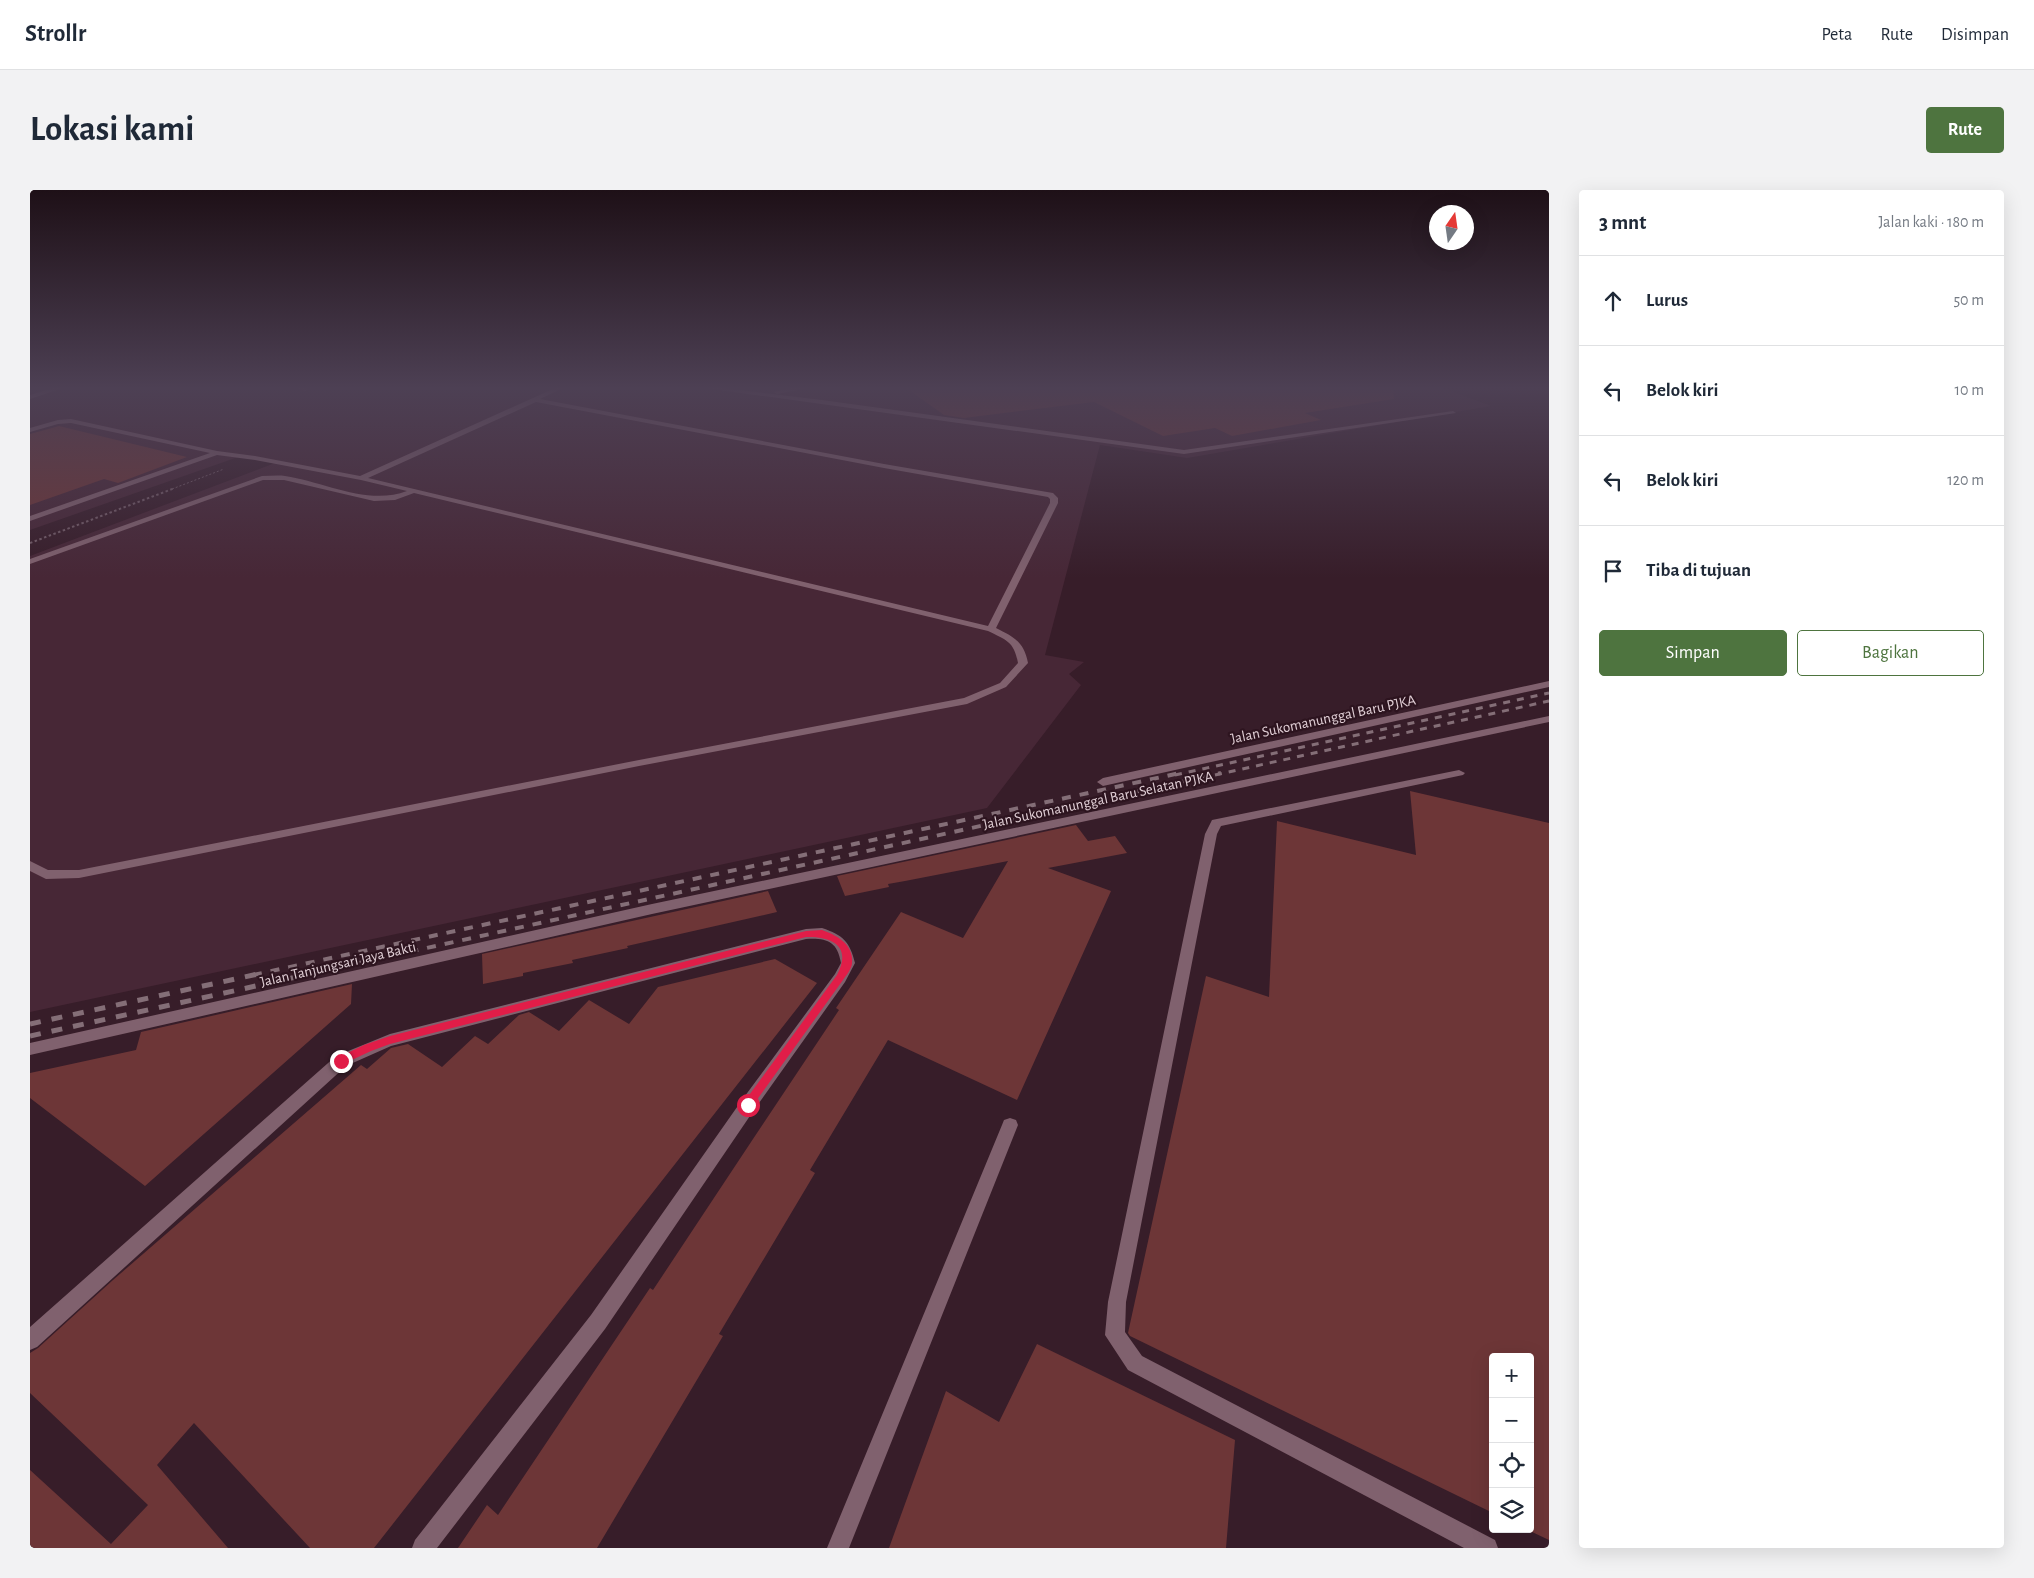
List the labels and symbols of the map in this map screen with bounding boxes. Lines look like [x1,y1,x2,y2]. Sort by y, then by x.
north arrow [1429,205,1474,250]
street label: Jalan Sukomanunggal Baru PJKA [1229,692,1417,746]
street label: Jalan Sukomanunggal Baru Selatan PJKA [982,769,1215,832]
street label: Jalan Tanjungsari Jaya Bakti [259,939,418,990]
route end [330,1050,353,1073]
route start [737,1094,760,1117]

